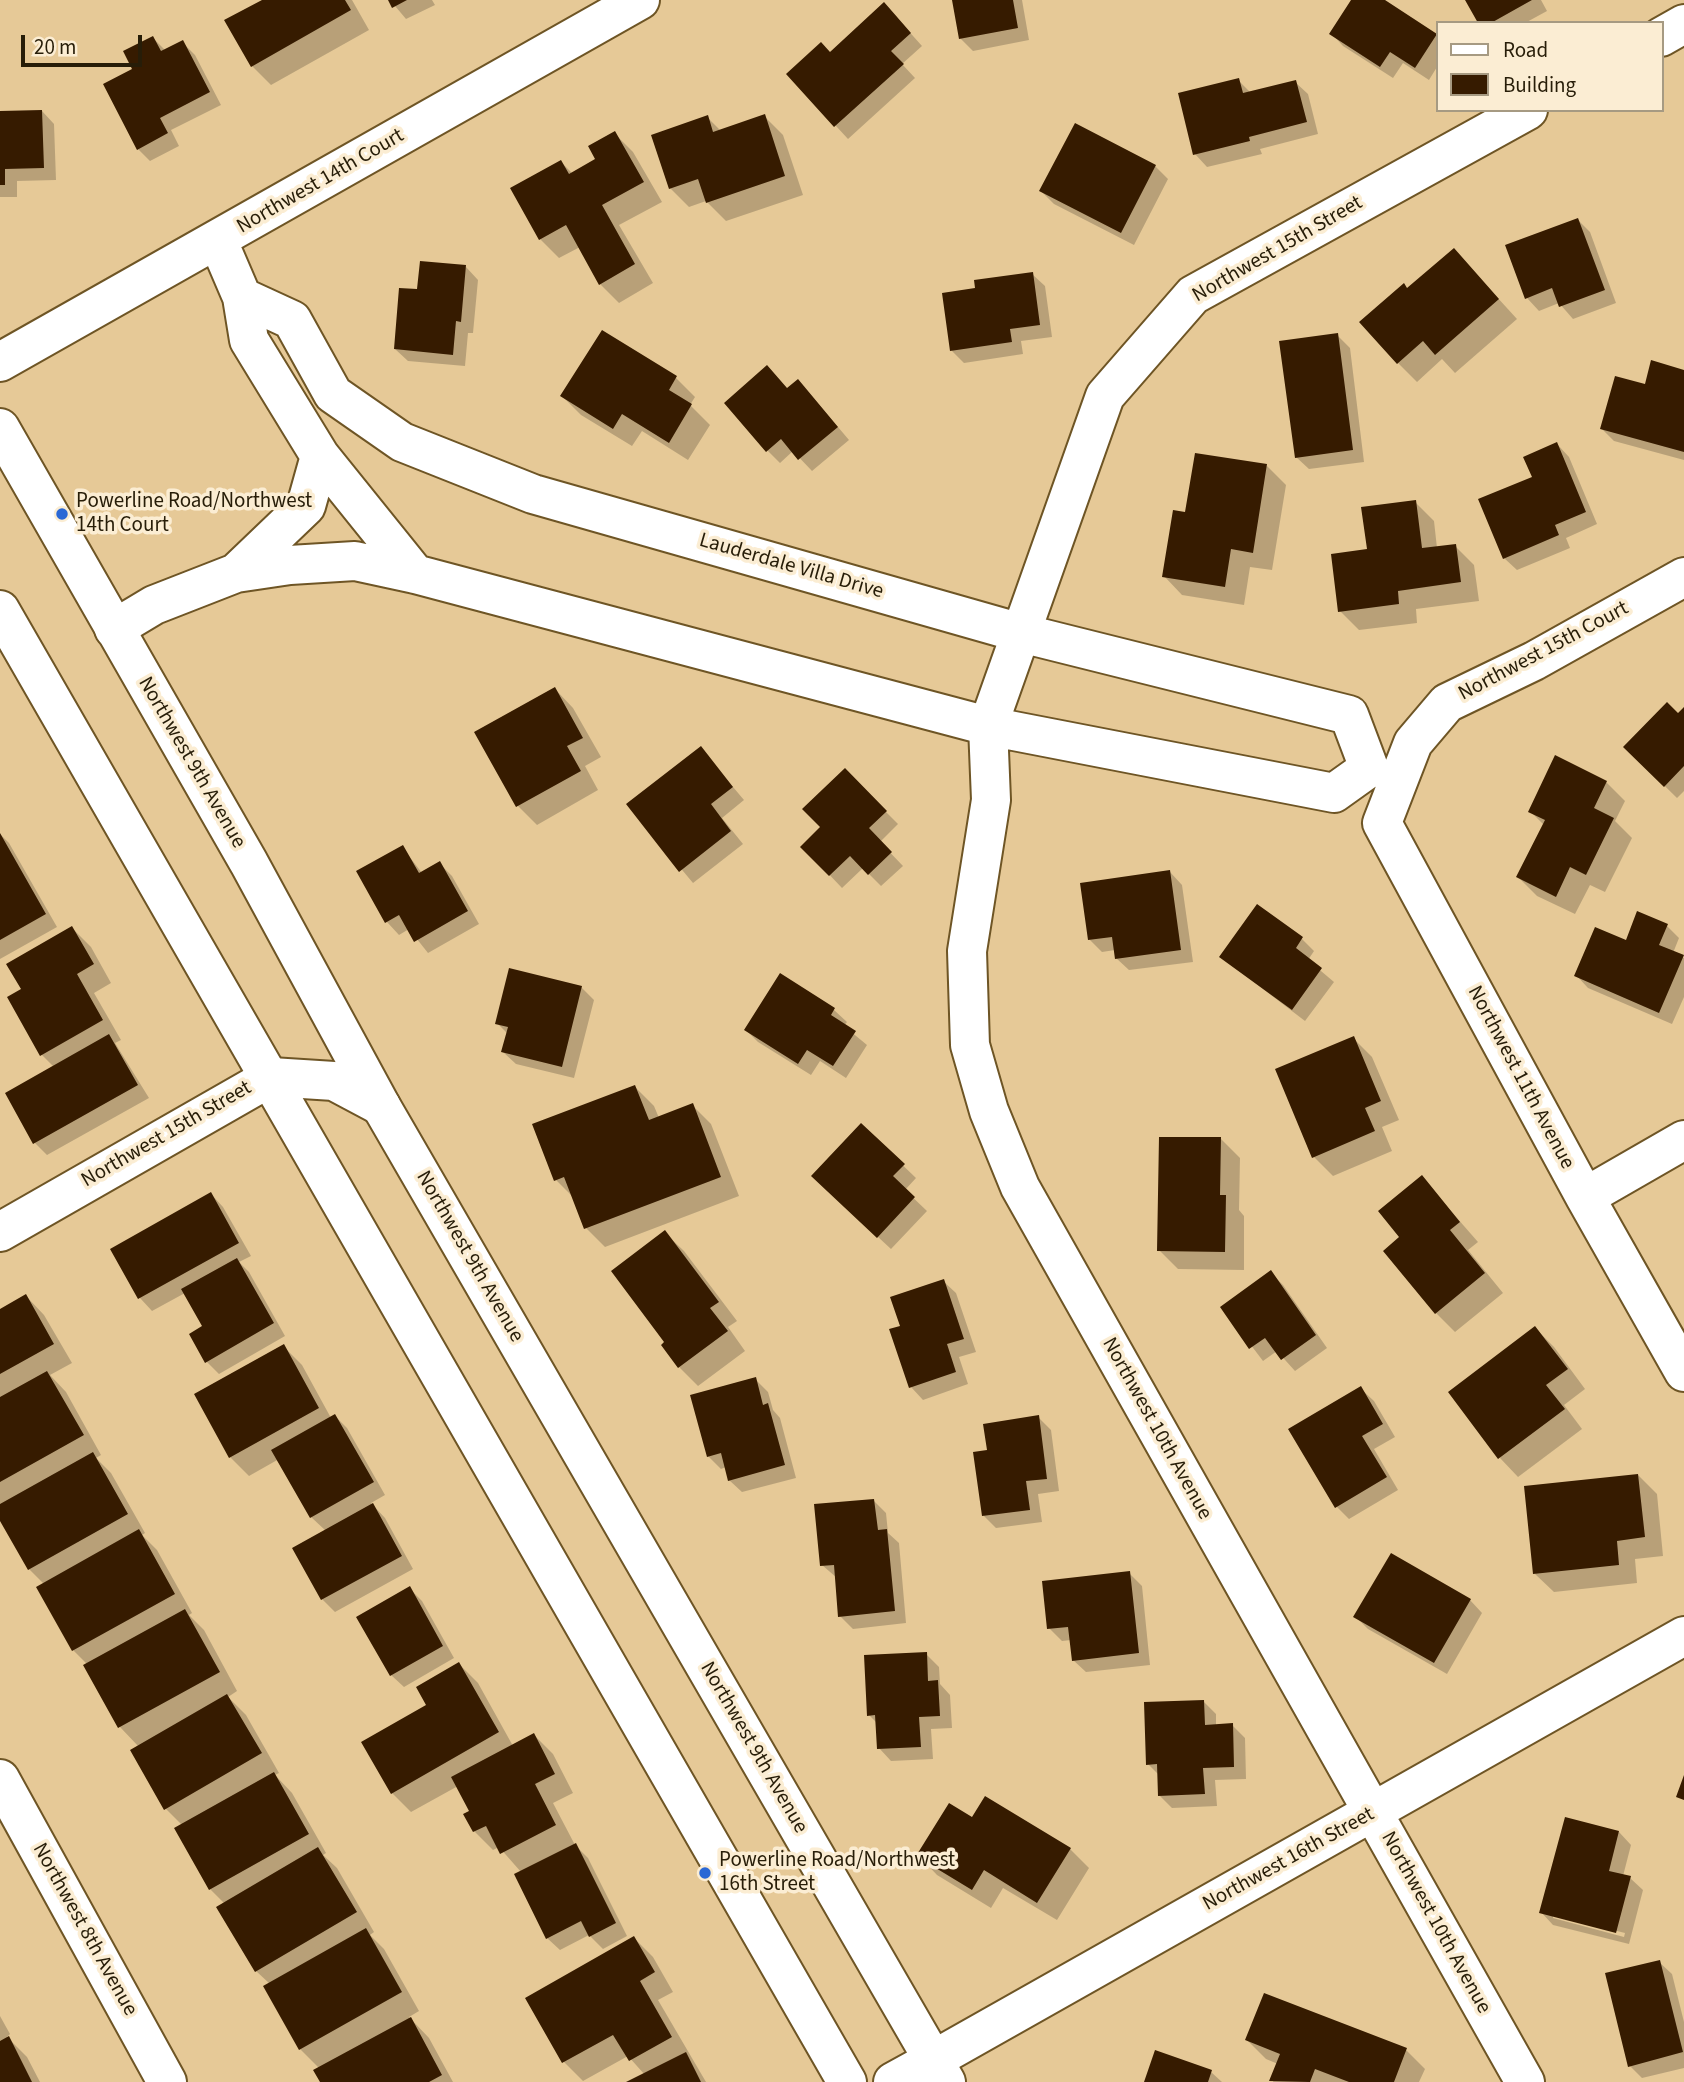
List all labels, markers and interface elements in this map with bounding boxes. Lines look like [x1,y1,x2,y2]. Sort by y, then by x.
scale bar [24,21,145,65]
legend [1436,21,1663,112]
text: 20 m [34,32,76,62]
text: Road [1503,35,1548,65]
text: Building [1503,70,1576,100]
street label: Northwest 14th Court [233,124,409,240]
street label: Northwest 15th Street [1189,191,1367,309]
place label: Powerline Road/Northwest 14th Court [76,489,312,539]
marker: Powerline Road/Northwest 14th Court [54,506,70,522]
street label: Lauderdale Villa Drive [696,529,886,605]
street label: Northwest 15th Court [1455,597,1633,707]
street label: Northwest 9th Avenue [132,673,250,853]
street label: Northwest 11th Avenue [1461,982,1579,1174]
street label: Northwest 15th Street [78,1076,256,1194]
street label: Northwest 9th Avenue [410,1167,528,1347]
street label: Northwest 10th Avenue [1095,1334,1217,1524]
street label: Northwest 9th Avenue [694,1658,812,1838]
street label: Northwest 16th Street [1199,1802,1379,1918]
street label: Northwest 10th Avenue [1374,1828,1496,2018]
street label: Northwest 8th Avenue [26,1839,142,2021]
place label: Powerline Road/Northwest 16th Street [719,1848,955,1898]
marker: Powerline Road/Northwest 16th Street [697,1865,713,1881]

